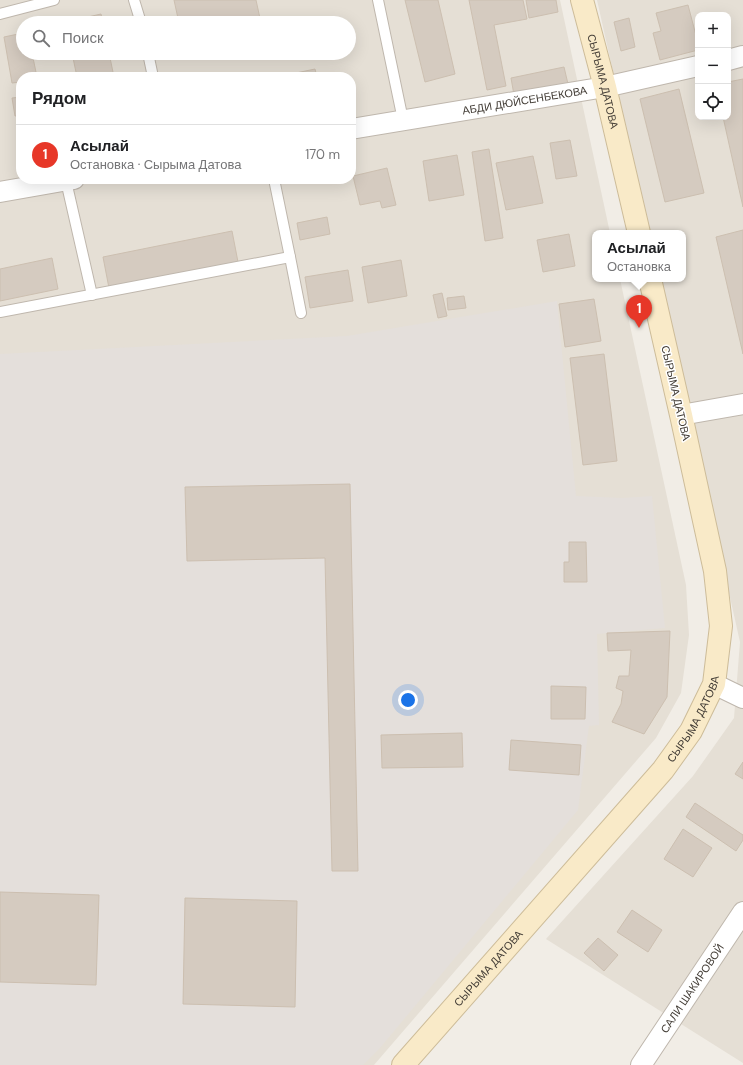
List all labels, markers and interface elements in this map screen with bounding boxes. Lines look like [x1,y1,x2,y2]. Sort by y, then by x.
map controls [695,12,731,120]
button: + [695,12,731,48]
search box [16,16,356,60]
icon: search [30,27,52,49]
text: Поиск [62,28,104,48]
street label: СЫРЫМА ДАТОВА [584,32,622,131]
button: − [695,48,731,84]
street label: АБДИ ДЮЙСЕНБЕКОВА [461,83,589,117]
button: locate [695,84,731,120]
text: Рядом [32,87,87,109]
text: Асылай [70,136,129,156]
text: 1 [43,146,47,163]
text: 170 m [305,146,340,163]
text: Остановка · Сырыма Датова [70,156,241,173]
popup [592,230,686,282]
text: Асылай [607,238,666,258]
text: Остановка [607,258,671,275]
pin: 1 [626,295,652,328]
street label: СЫРЫМА ДАТОВА [658,344,694,443]
street label: СЫРЫМА ДАТОВА [664,674,722,765]
your location [398,690,418,710]
street label: СЫРЫМА ДАТОВА [451,927,526,1009]
street label: САЛИ ШАКИРОВОЙ [657,941,727,1036]

